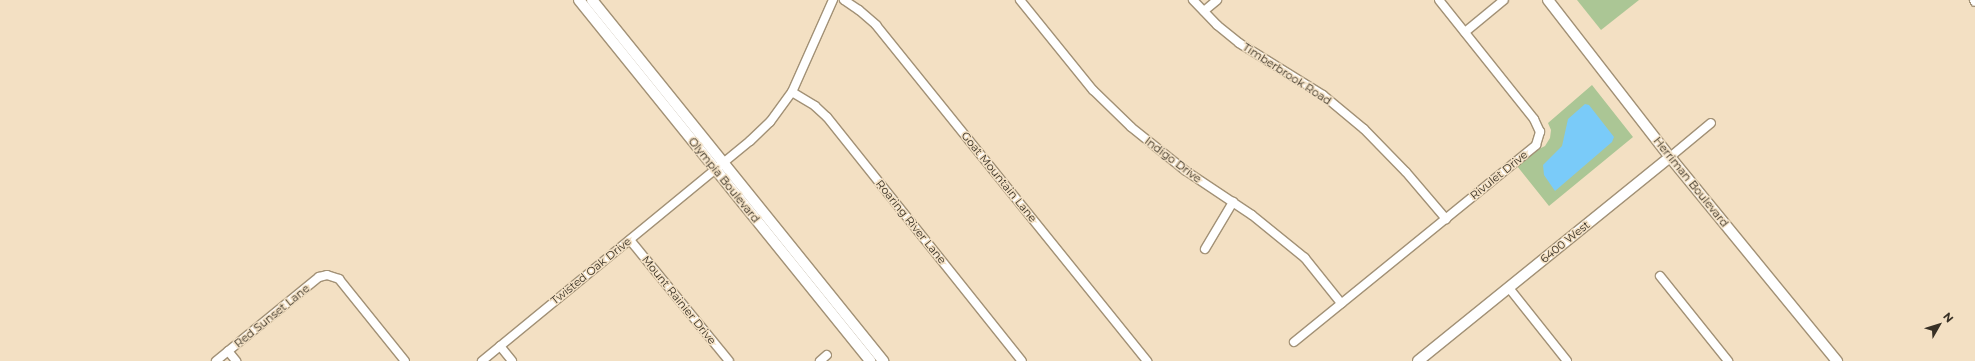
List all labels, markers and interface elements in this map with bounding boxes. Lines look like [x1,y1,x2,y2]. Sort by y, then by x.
street label: Timberbrook Road [1240,40,1334,108]
street label: Goat Mountain Lane [958,129,1040,225]
street label: Indigo Drive [1142,134,1204,186]
street label: Herriman Boulevard [1651,134,1731,230]
street label: Olympia Boulevard [686,135,762,225]
street label: Rivulet Drive [1468,148,1530,202]
street label: Roaring River Lane [873,177,949,267]
street label: 6400 West [1538,218,1592,266]
street label: Twisted Oak Drive [548,235,634,307]
street label: Mount Rainier Drive [639,253,719,347]
street label: Red Sunset Lane [232,282,312,350]
north arrow [1919,305,1959,345]
text: N [1940,310,1957,325]

